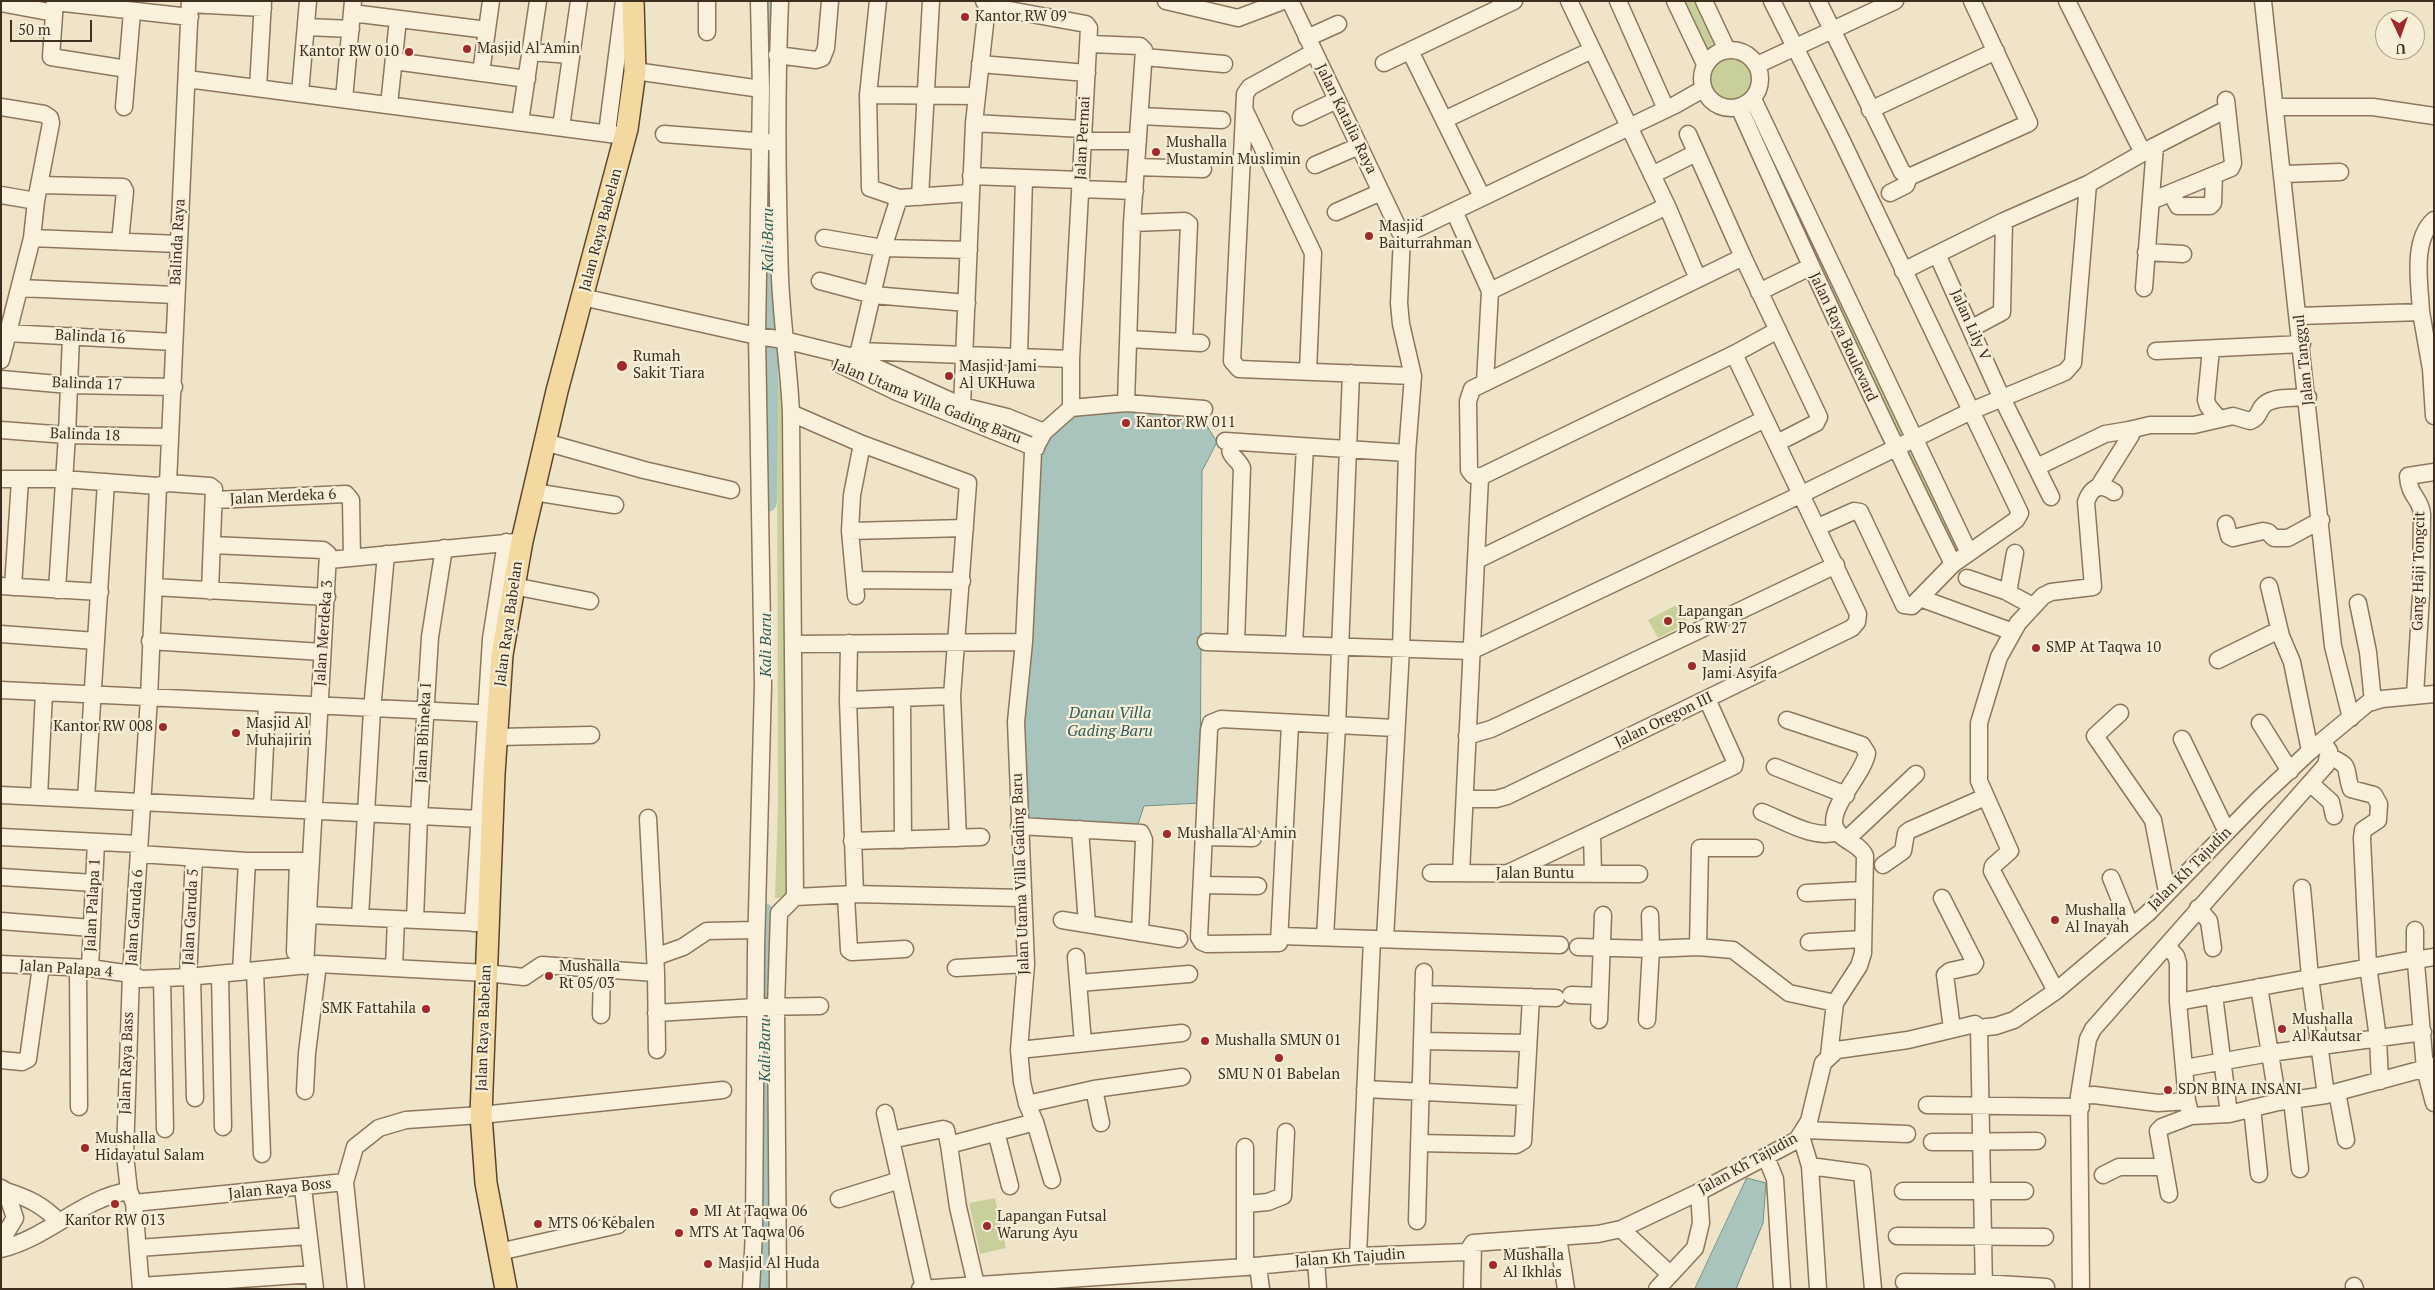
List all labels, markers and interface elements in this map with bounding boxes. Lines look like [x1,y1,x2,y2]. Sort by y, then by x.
place label: Kantor RW 09 [975,8,1067,26]
scale bar [12,10,95,42]
north arrow [2375,10,2425,60]
marker: Kantor RW 09 [959,11,971,23]
text: 50 m [18,19,51,39]
place label: Masjid Al Amin [477,40,580,58]
text: U [2395,40,2406,59]
place label: Kantor RW 010 [299,43,399,61]
marker: Masjid Al Amin [461,43,473,55]
marker: Kantor RW 010 [403,46,415,58]
street label: Jalan Katalia Raya [1312,61,1380,177]
street label: Jalan Permai [1072,96,1094,180]
place label: Mushalla Mustamin Muslimin [1166,134,1301,169]
marker: Mushalla Mustamin Muslimin [1150,146,1162,158]
street label: Jalan Raya Babelan [576,166,626,294]
street label: Balinda Raya [167,198,189,286]
water label: Kali Baru [758,208,778,272]
place label: Masjid Baiturrahman [1379,218,1472,253]
marker: Masjid Baiturrahman [1363,230,1375,242]
street label: Jalan Raya Boulevard [1805,270,1881,404]
street label: Jalan Lily V [1946,287,1994,363]
street label: Jalan Tanggul [2290,314,2318,406]
street label: Balinda 16 [54,326,126,348]
place label: Rumah Sakit Tiara [633,348,705,383]
street label: Jalan Utama Villa Gading Baru [830,356,1024,448]
place label: Masjid Jami Al UKHuwa [959,358,1037,393]
marker: Rumah Sakit Tiara [615,359,629,373]
marker: Masjid Jami Al UKHuwa [943,370,955,382]
street label: Balinda 17 [52,374,122,394]
place label: Kantor RW 011 [1136,414,1236,432]
marker: Kantor RW 011 [1120,417,1132,429]
street label: Balinda 18 [50,425,120,445]
street label: Jalan Merdeka 6 [229,485,337,509]
street label: Gang Haji Tongcit [2409,511,2429,631]
street label: Jalan Raya Babelan [491,560,527,688]
street label: Jalan Merdeka 3 [311,579,337,687]
place label: Lapangan Pos RW 27 [1678,603,1747,638]
water label: Kali Baru [756,613,776,677]
marker: Lapangan Pos RW 27 [1662,615,1674,627]
place label: SMP At Taqwa 10 [2046,639,2161,657]
marker: SMP At Taqwa 10 [2030,642,2042,654]
place label: Masjid Jami Asyifa [1702,648,1777,683]
marker: Masjid Jami Asyifa [1686,660,1698,672]
street label: Jalan Bhineka I [412,682,436,784]
street label: Jalan Oregon III [1612,689,1716,751]
water label: Danau Villa Gading Baru [1067,703,1153,741]
place label: Masjid Al Muhajirin [246,715,312,750]
place label: Kantor RW 008 [53,718,153,736]
marker: Kantor RW 008 [157,721,169,733]
marker: Masjid Al Muhajirin [230,727,242,739]
street label: Jalan Utama Villa Gading Baru [1008,773,1034,975]
street label: Jalan Kh Tajudin [2145,824,2235,914]
place label: Mushalla Al Amin [1177,825,1297,843]
marker: Mushalla Al Amin [1161,828,1173,840]
street label: Jalan Palapa 1 [82,858,104,952]
street label: Jalan Buntu [1496,865,1574,883]
street label: Jalan Garuda 5 [179,868,203,966]
street label: Jalan Garuda 6 [123,869,147,967]
place label: Mushalla Al Inayah [2065,902,2129,937]
marker: Mushalla Al Inayah [2049,914,2061,926]
street label: Jalan Palapa 4 [19,957,113,981]
place label: Mushalla Rt 05/03 [559,958,620,993]
street label: Jalan Raya Babelan [473,964,495,1092]
marker: Mushalla Rt 05/03 [543,970,555,982]
place label: SMK Fattahila [322,1000,416,1018]
marker: SMK Fattahila [420,1003,432,1015]
street label: Jalan Raya Bass [116,1011,138,1115]
place label: Mushalla Al Kautsar [2292,1011,2362,1046]
water label: Kali Baru [755,1018,775,1082]
marker: Mushalla Al Kautsar [2276,1023,2288,1035]
place label: Mushalla SMUN 01 [1215,1032,1341,1050]
marker: Mushalla SMUN 01 [1199,1035,1211,1047]
marker: SMU N 01 Babelan [1273,1052,1285,1064]
place label: SMU N 01 Babelan [1218,1066,1340,1084]
place label: SDN BINA INSANI [2178,1081,2301,1099]
marker: SDN BINA INSANI [2162,1084,2174,1096]
street label: Jalan Kh Tajudin [1695,1129,1801,1199]
place label: Mushalla Hidayatul Salam [95,1130,204,1165]
marker: Mushalla Hidayatul Salam [79,1142,91,1154]
street label: Jalan Raya Boss [227,1175,333,1203]
marker: Kantor RW 013 [109,1198,121,1210]
place label: MI At Taqwa 06 [704,1203,807,1221]
marker: MI At Taqwa 06 [688,1206,700,1218]
place label: Lapangan Futsal Warung Ayu [997,1208,1107,1243]
place label: Kantor RW 013 [65,1212,165,1230]
place label: MTS 06 Kebalen [548,1215,655,1233]
marker: MTS 06 Kebalen [532,1218,544,1230]
marker: Lapangan Futsal Warung Ayu [981,1220,993,1232]
place label: MTS At Taqwa 06 [689,1224,804,1242]
marker: MTS At Taqwa 06 [673,1227,685,1239]
street label: Jalan Kh Tajudin [1294,1245,1406,1271]
place label: Mushalla Al Ikhlas [1503,1247,1564,1282]
place label: Masjid Al Huda [718,1255,820,1273]
marker: Masjid Al Huda [702,1258,714,1270]
marker: Mushalla Al Ikhlas [1487,1259,1499,1271]

